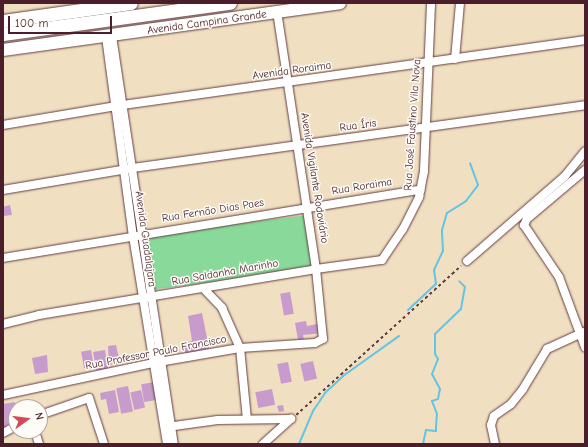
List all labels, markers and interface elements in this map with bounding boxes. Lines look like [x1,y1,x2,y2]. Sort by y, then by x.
scale bar [10,8,114,34]
street label: Avenida Campina Grande [146,8,268,38]
text: 100 m [15,16,48,30]
street label: Avenida Roraima [252,59,332,83]
street label: Rua José Faustino Vila Nova [402,59,424,191]
street label: Avenida Vigilante Rodoviário [297,112,331,244]
street label: Rua Íris [339,117,377,135]
street label: Rua Roraima [331,176,393,198]
street label: Avenida Guadalajara [132,190,158,288]
street label: Rua Fernão Dias Paes [161,196,265,226]
street label: Rua Saldanha Marinho [171,257,279,289]
street label: Rua Professor Paulo Francisco [84,333,228,373]
north arrow [8,399,48,439]
text: N [32,411,46,421]

